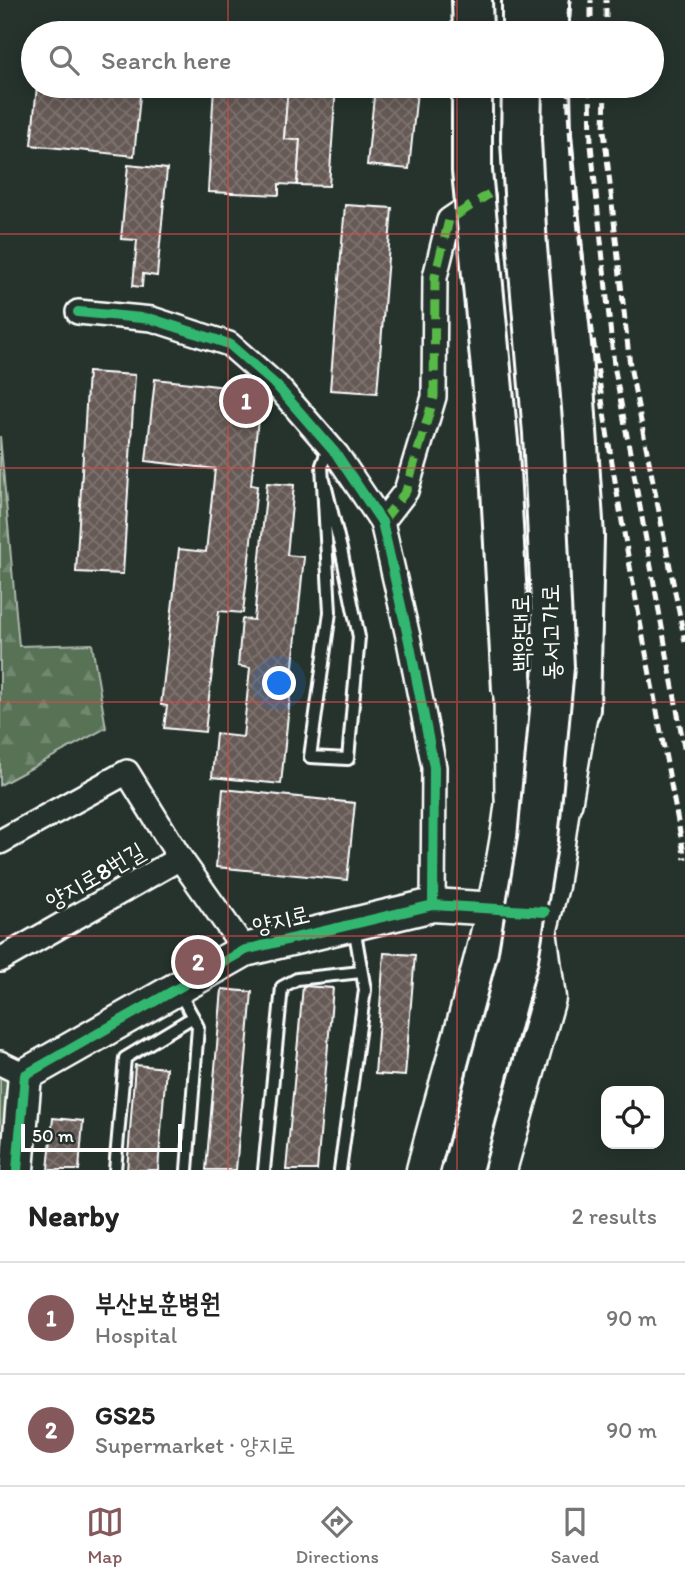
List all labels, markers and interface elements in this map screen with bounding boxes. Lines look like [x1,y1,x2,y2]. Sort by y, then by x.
search box [21,21,664,98]
icon: search [45,41,83,79]
text: Search here [101,44,231,76]
pin: 1 [223,375,269,427]
street label: 동서고가로 [535,583,566,681]
street label: 백양대로 [505,594,536,672]
your location [262,666,296,700]
street label: 양지로8번길 [40,836,150,916]
street label: 양지로 [249,899,312,940]
pin: 2 [175,936,221,988]
map controls [601,1086,664,1149]
button: locate [601,1086,664,1149]
scale bar [21,1121,182,1153]
text: 50 m [32,1124,74,1147]
text: Nearby [28,1197,119,1234]
text: 2 results [571,1202,657,1230]
text: 부산보훈병원 [95,1287,221,1319]
text: 1 [46,1304,56,1332]
text: 90 m [606,1304,657,1332]
text: Hospital [95,1321,177,1349]
text: GS25 [95,1399,155,1431]
text: 2 [45,1416,57,1444]
text: 90 m [606,1416,657,1444]
text: Supermarket · 양지로 [95,1431,296,1459]
tab: Map [86,1503,124,1568]
tab: Directions [295,1503,379,1568]
tab: Saved [551,1503,599,1568]

